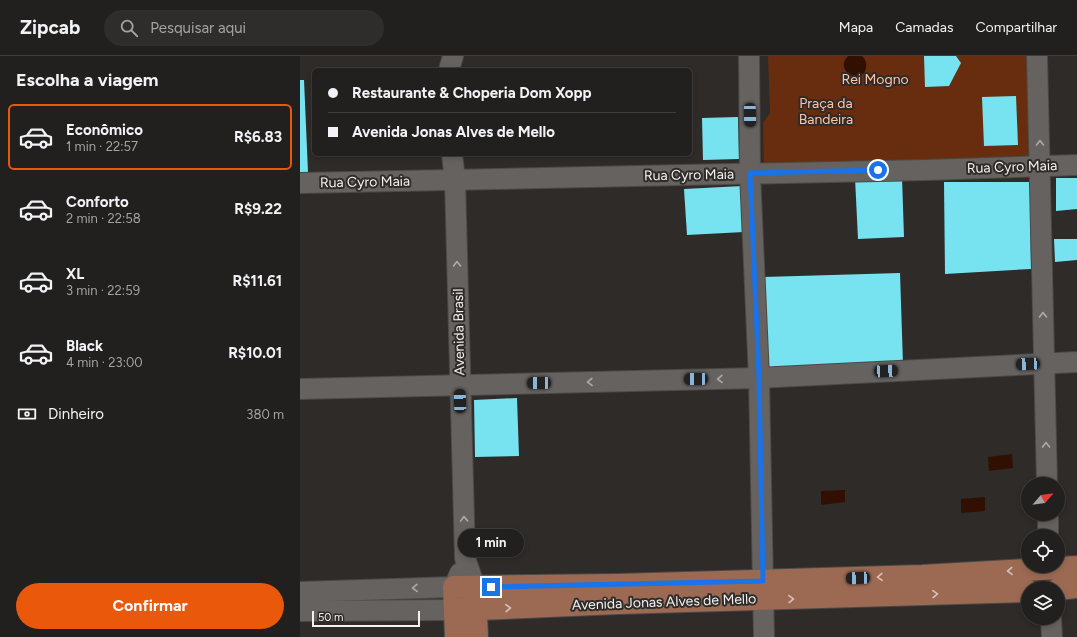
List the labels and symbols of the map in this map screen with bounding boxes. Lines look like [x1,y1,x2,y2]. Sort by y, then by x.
park label: Rei Mogno [841,71,909,88]
park label: Praça da Bandeira [799,95,853,128]
car [744,103,756,127]
one-way arrow [1036,140,1044,146]
street label: Rua Cyro Maia [967,157,1057,177]
route start [869,161,887,179]
street label: Rua Cyro Maia [644,166,734,184]
street label: Rua Cyro Maia [320,173,410,191]
one-way arrow [453,261,461,267]
street label: Avenida Brasil [450,288,468,376]
one-way arrow [1039,312,1047,318]
car [1016,357,1040,371]
car [874,364,898,378]
car [684,373,708,385]
one-way arrow [717,375,723,383]
car [527,377,551,389]
one-way arrow [587,378,593,386]
car [454,389,466,413]
one-way arrow [1042,442,1050,448]
north arrow [1021,477,1065,521]
one-way arrow [460,516,468,522]
callout: 1 min [458,529,524,557]
one-way arrow [1007,566,1013,575]
car [846,572,870,584]
one-way arrow [877,573,883,582]
route end [482,578,500,596]
one-way arrow [412,584,418,593]
street label: Avenida Jonas Alves de Mello [571,590,757,614]
one-way arrow [932,590,938,598]
one-way arrow [788,594,794,603]
one-way arrow [505,604,511,612]
scale bar [312,609,420,628]

